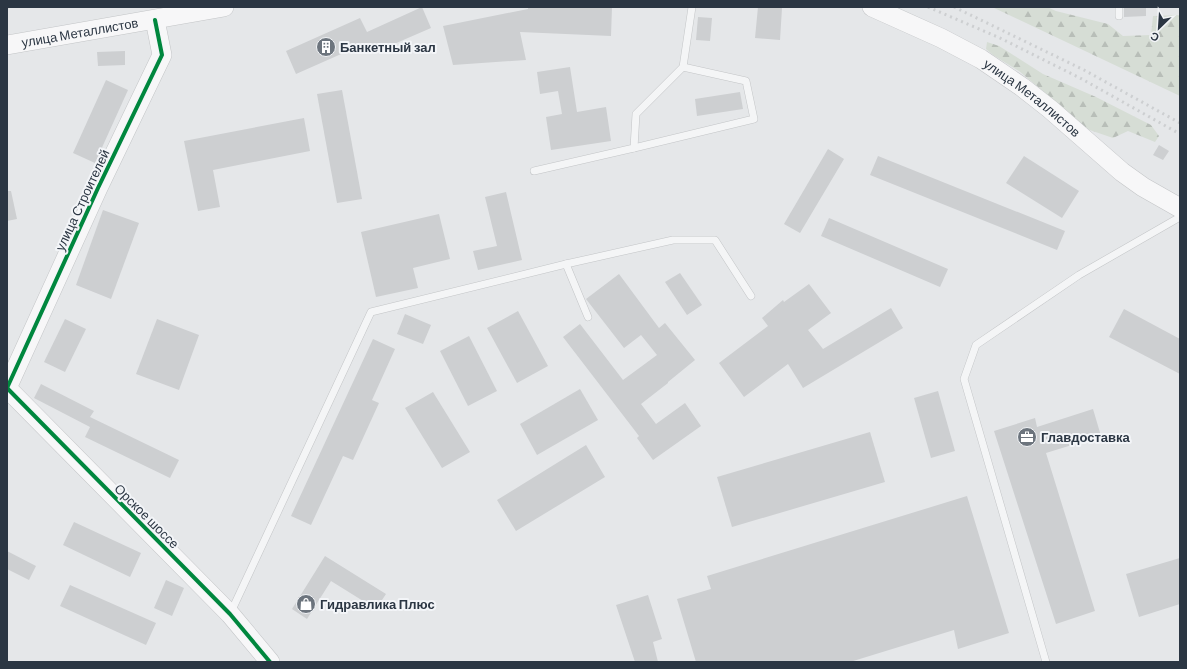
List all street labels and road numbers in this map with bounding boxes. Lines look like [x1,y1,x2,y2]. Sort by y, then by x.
street label: улица Металлистов [20,14,140,50]
street label: улица Металлистов [981,55,1084,140]
street label: улица Строителей [51,147,113,253]
street label: Орское шоссе [111,480,183,552]

